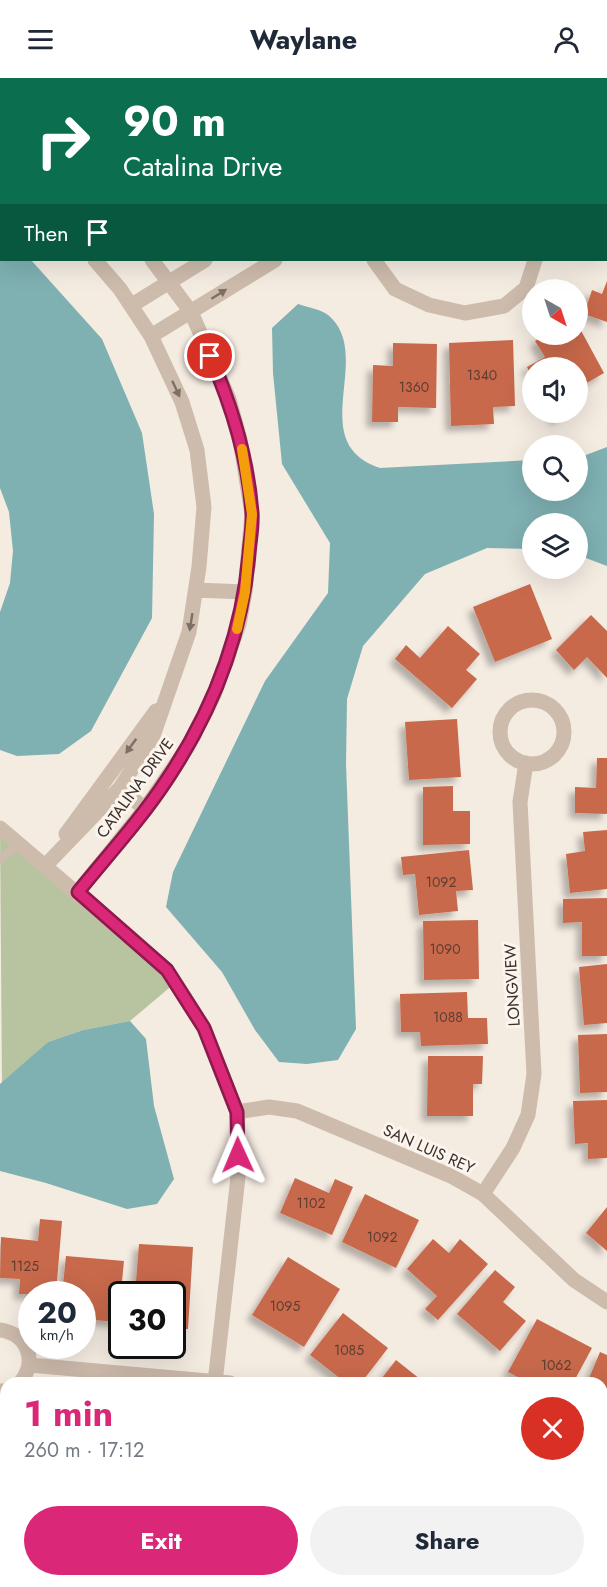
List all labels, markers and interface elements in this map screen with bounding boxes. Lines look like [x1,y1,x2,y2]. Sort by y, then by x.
text: Waylane [250,20,357,59]
icon: menu [24,23,57,56]
icon: person [550,23,583,56]
text: 90 m [123,91,226,152]
icon: right [24,102,102,180]
text: Catalina Drive [123,147,282,186]
icon: arrive [81,216,114,249]
text: Then [24,217,69,249]
north arrow [522,279,588,345]
map controls [522,279,588,579]
one-way arrow [211,289,227,300]
pin [184,330,235,381]
icon: arrive [193,339,226,372]
button: sound [522,357,588,423]
house number: 1340 [467,365,497,385]
house number: 1360 [399,377,429,397]
one-way arrow [171,381,180,398]
button: search [522,435,588,501]
button: layers [522,513,588,579]
one-way arrow [186,612,195,631]
street label: CATALINA DRIVE [91,733,179,843]
one-way arrow [125,738,137,754]
house number: 1092 [426,872,456,892]
house number: 1090 [429,939,461,959]
street label: LONGVIEW [498,943,526,1027]
house number: 1088 [433,1007,463,1027]
street label: SAN LUIS REY [380,1119,478,1179]
position arrow [206,1123,270,1187]
house number: 1102 [297,1193,326,1213]
house number: 1092 [367,1227,397,1247]
house number: 1125 [11,1256,39,1276]
speed limit sign: 30 [108,1281,186,1359]
text: 20 [37,1291,77,1334]
house number: 1095 [270,1296,300,1316]
text: km/h [40,1324,74,1346]
house number: 1085 [334,1340,364,1360]
house number: 1062 [541,1355,571,1375]
text: 1 min [24,1387,113,1439]
button: close [521,1397,584,1460]
text: 260 m · 17:12 [24,1436,144,1465]
button: Exit [24,1506,298,1575]
button: Share [310,1506,584,1575]

